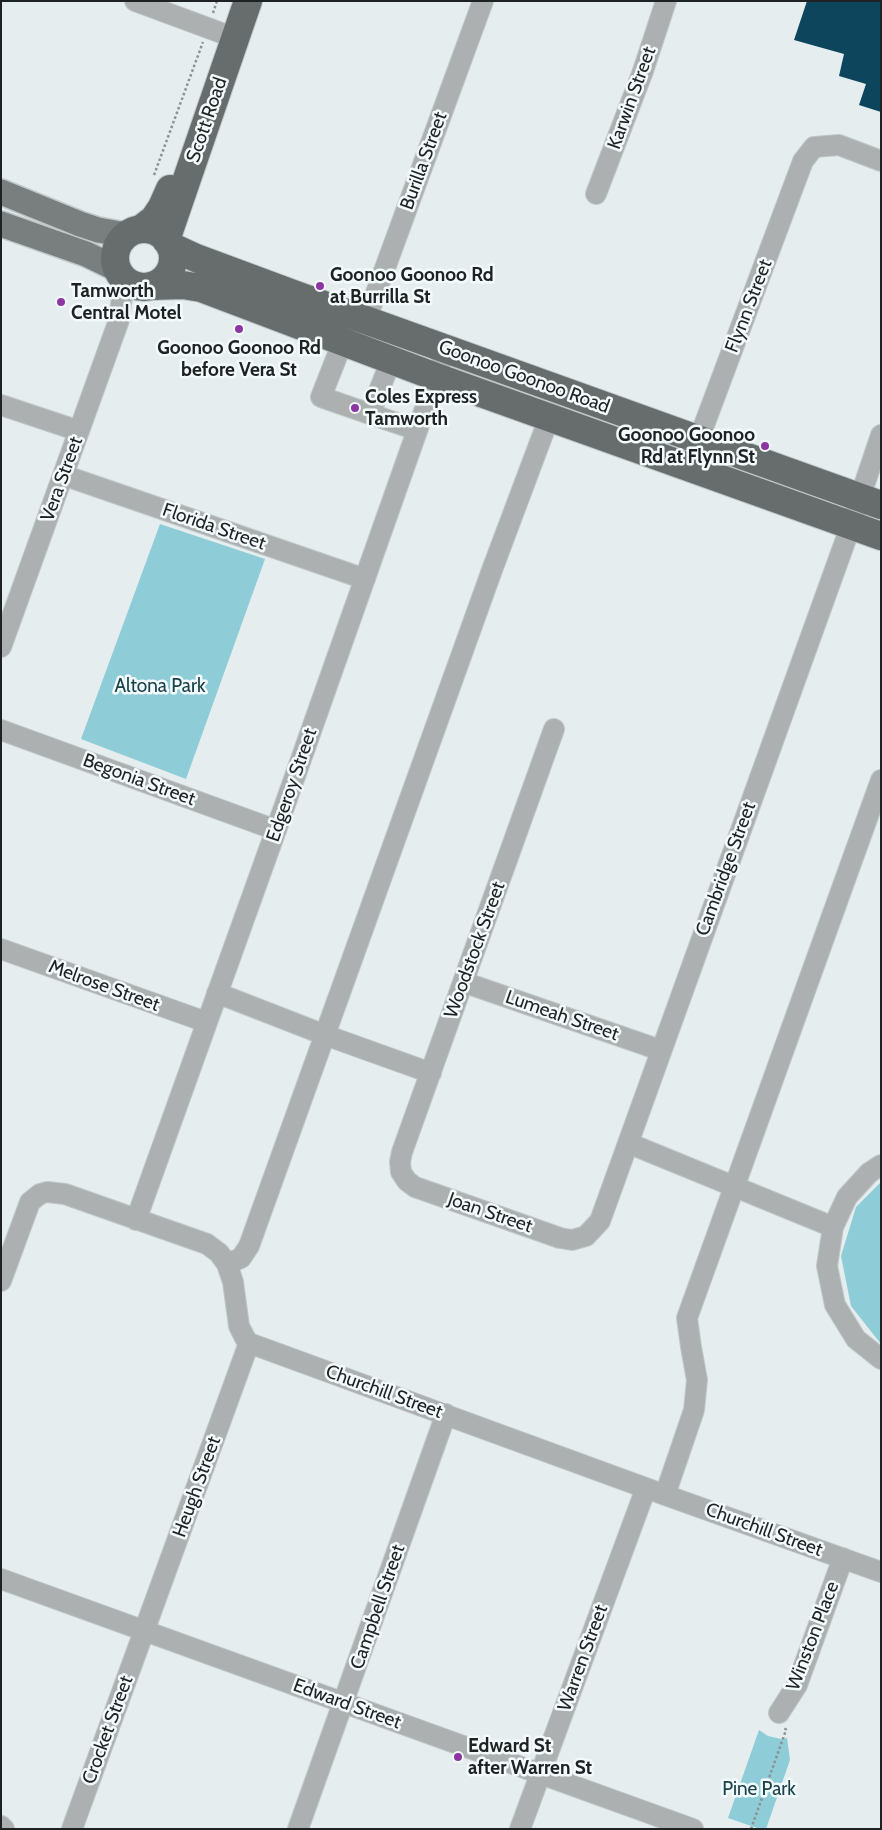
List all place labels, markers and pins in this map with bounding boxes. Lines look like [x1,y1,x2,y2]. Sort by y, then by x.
place label: Goonoo Goonoo Rd at Burrilla St [330,264,494,308]
place label: Tamworth Central Motel [71,280,182,324]
marker: Goonoo Goonoo Rd at Burrilla St [314,280,326,292]
marker: Tamworth Central Motel [55,296,67,308]
marker: Goonoo Goonoo Rd before Vera St [233,323,245,335]
place label: Goonoo Goonoo Rd before Vera St [157,337,321,381]
place label: Coles Express Tamworth [365,386,477,430]
marker: Coles Express Tamworth [349,402,361,414]
place label: Goonoo Goonoo Rd at Flynn St [618,424,755,468]
marker: Goonoo Goonoo Rd at Flynn St [759,440,771,452]
place label: Edward St after Warren St [468,1735,592,1779]
marker: Edward St after Warren St [452,1751,464,1763]

